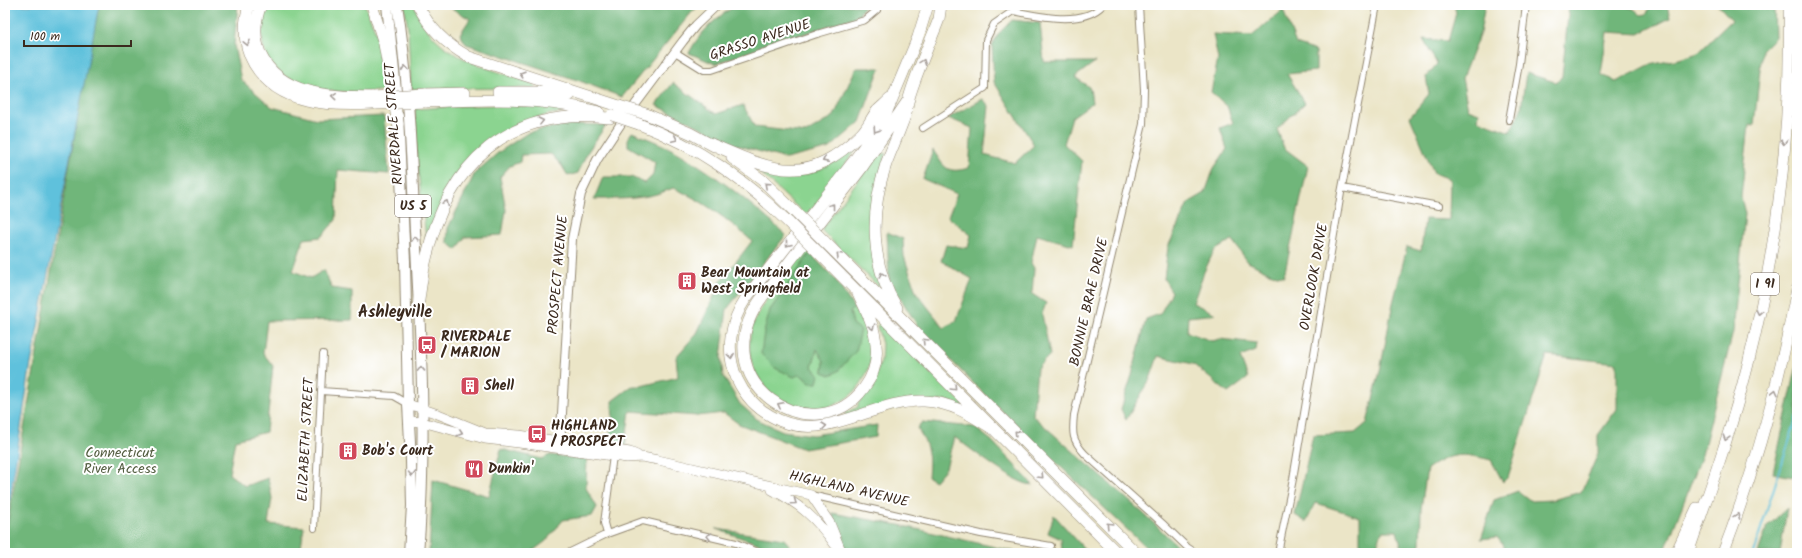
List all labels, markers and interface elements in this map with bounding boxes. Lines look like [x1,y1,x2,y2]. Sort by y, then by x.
street label: GRASSO AVENUE [707,13,814,67]
scale bar [24,22,131,48]
text: 100 m [30,27,61,46]
one-way arrow [242,40,250,46]
one-way arrow [918,59,926,66]
street label: RIVERDALE STREET [379,61,409,186]
one-way arrow [400,65,409,71]
one-way arrow [519,70,526,79]
one-way arrow [331,91,337,100]
one-way arrow [538,117,544,125]
one-way arrow [873,126,881,133]
one-way arrow [670,134,678,142]
one-way arrow [1780,139,1789,145]
one-way arrow [822,155,830,163]
one-way arrow [764,183,772,190]
road number: US 5 [395,195,431,217]
one-way arrow [441,200,449,207]
one-way arrow [828,203,835,210]
street label: PROSPECT AVENUE [542,214,574,335]
street label: OVERLOOK DRIVE [1294,221,1334,332]
street label: BONNIE BRAE DRIVE [1064,235,1115,368]
one-way arrow [411,236,420,242]
one-way arrow [786,240,793,247]
one-way arrow [836,252,843,260]
place label: Bear Mountain at West Springfield [701,262,810,300]
building icon: Bear Mountain at West Springfield [676,270,698,292]
one-way arrow [878,272,887,279]
road number: I 91 [1751,273,1779,295]
district label: Ashleyville [358,300,432,325]
one-way arrow [1756,309,1764,315]
one-way arrow [867,323,876,330]
place label: RIVERDALE / MARION [440,326,512,364]
bus stop icon: RIVERDALE / MARION [416,334,438,356]
one-way arrow [922,338,930,346]
one-way arrow [726,353,735,359]
one-way arrow [417,366,425,372]
building icon: Shell [459,375,481,397]
place label: Shell [484,375,514,397]
street label: ELIZABETH STREET [292,376,320,502]
one-way arrow [949,383,957,391]
one-way arrow [1770,389,1778,395]
one-way arrow [777,402,784,410]
place label: HIGHLAND / PROSPECT [550,415,626,453]
one-way arrow [821,422,827,431]
bus stop icon: HIGHLAND / PROSPECT [526,423,548,445]
one-way arrow [456,428,463,437]
one-way arrow [1014,430,1022,438]
one-way arrow [1722,434,1731,441]
building icon: Bob's Court [337,440,359,462]
place label: Bob's Court [362,440,434,462]
park label: Connecticut River Access [83,442,157,480]
restaurant icon: Dunkin' [463,458,485,480]
place label: Dunkin' [488,458,534,480]
street label: HIGHLAND AVENUE [787,465,912,514]
one-way arrow [407,471,416,477]
one-way arrow [1036,471,1044,479]
one-way arrow [790,497,797,505]
one-way arrow [1733,513,1741,520]
one-way arrow [1106,522,1113,530]
one-way arrow [706,533,712,541]

